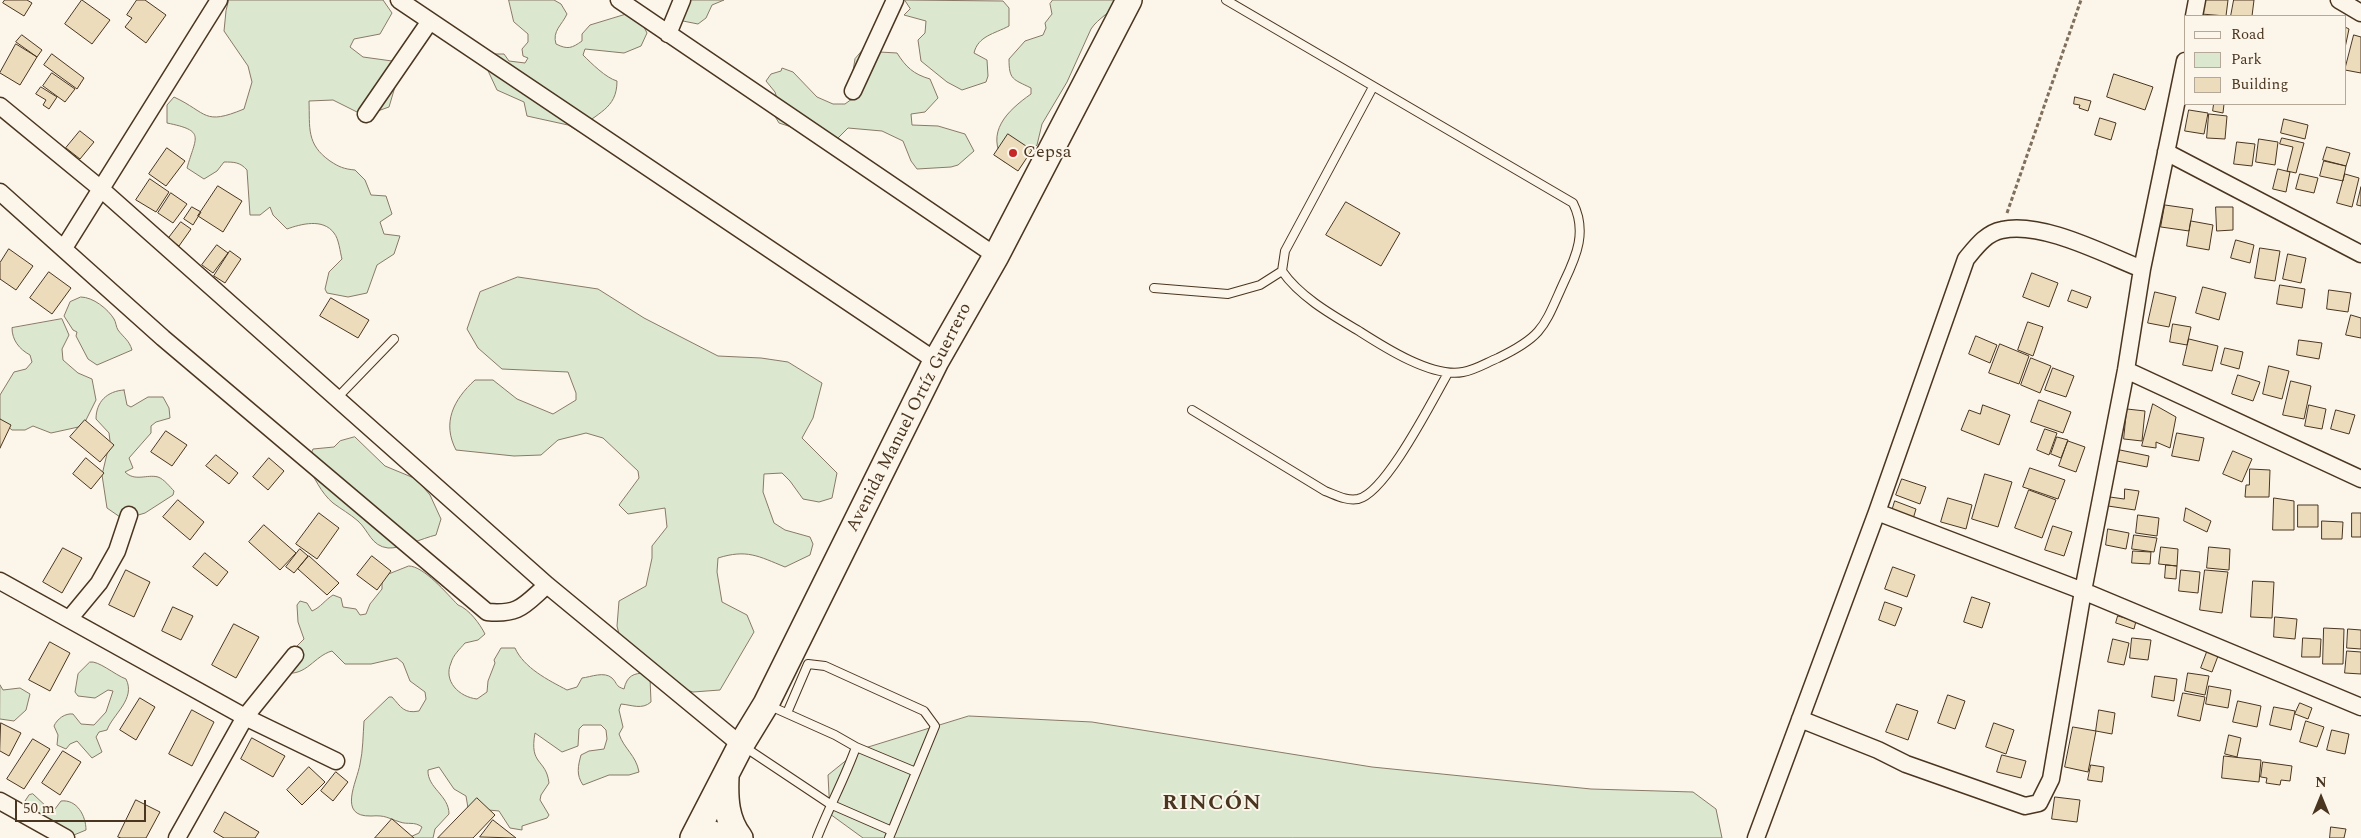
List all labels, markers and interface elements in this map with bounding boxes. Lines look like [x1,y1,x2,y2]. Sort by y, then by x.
legend [2184,15,2346,105]
text: Road [2231,23,2265,46]
text: Park [2231,48,2262,71]
text: Building [2231,73,2288,96]
place label: Cepsa [1023,142,1072,164]
marker: Cepsa [1007,147,1019,159]
street label: Avenida Manuel Ortíz Guerrero [843,300,977,536]
text: N [2315,772,2327,793]
north arrow [2296,773,2346,823]
scale bar [18,790,149,822]
district label: RINCÓN [1161,792,1263,818]
text: 50 m [23,797,55,820]

